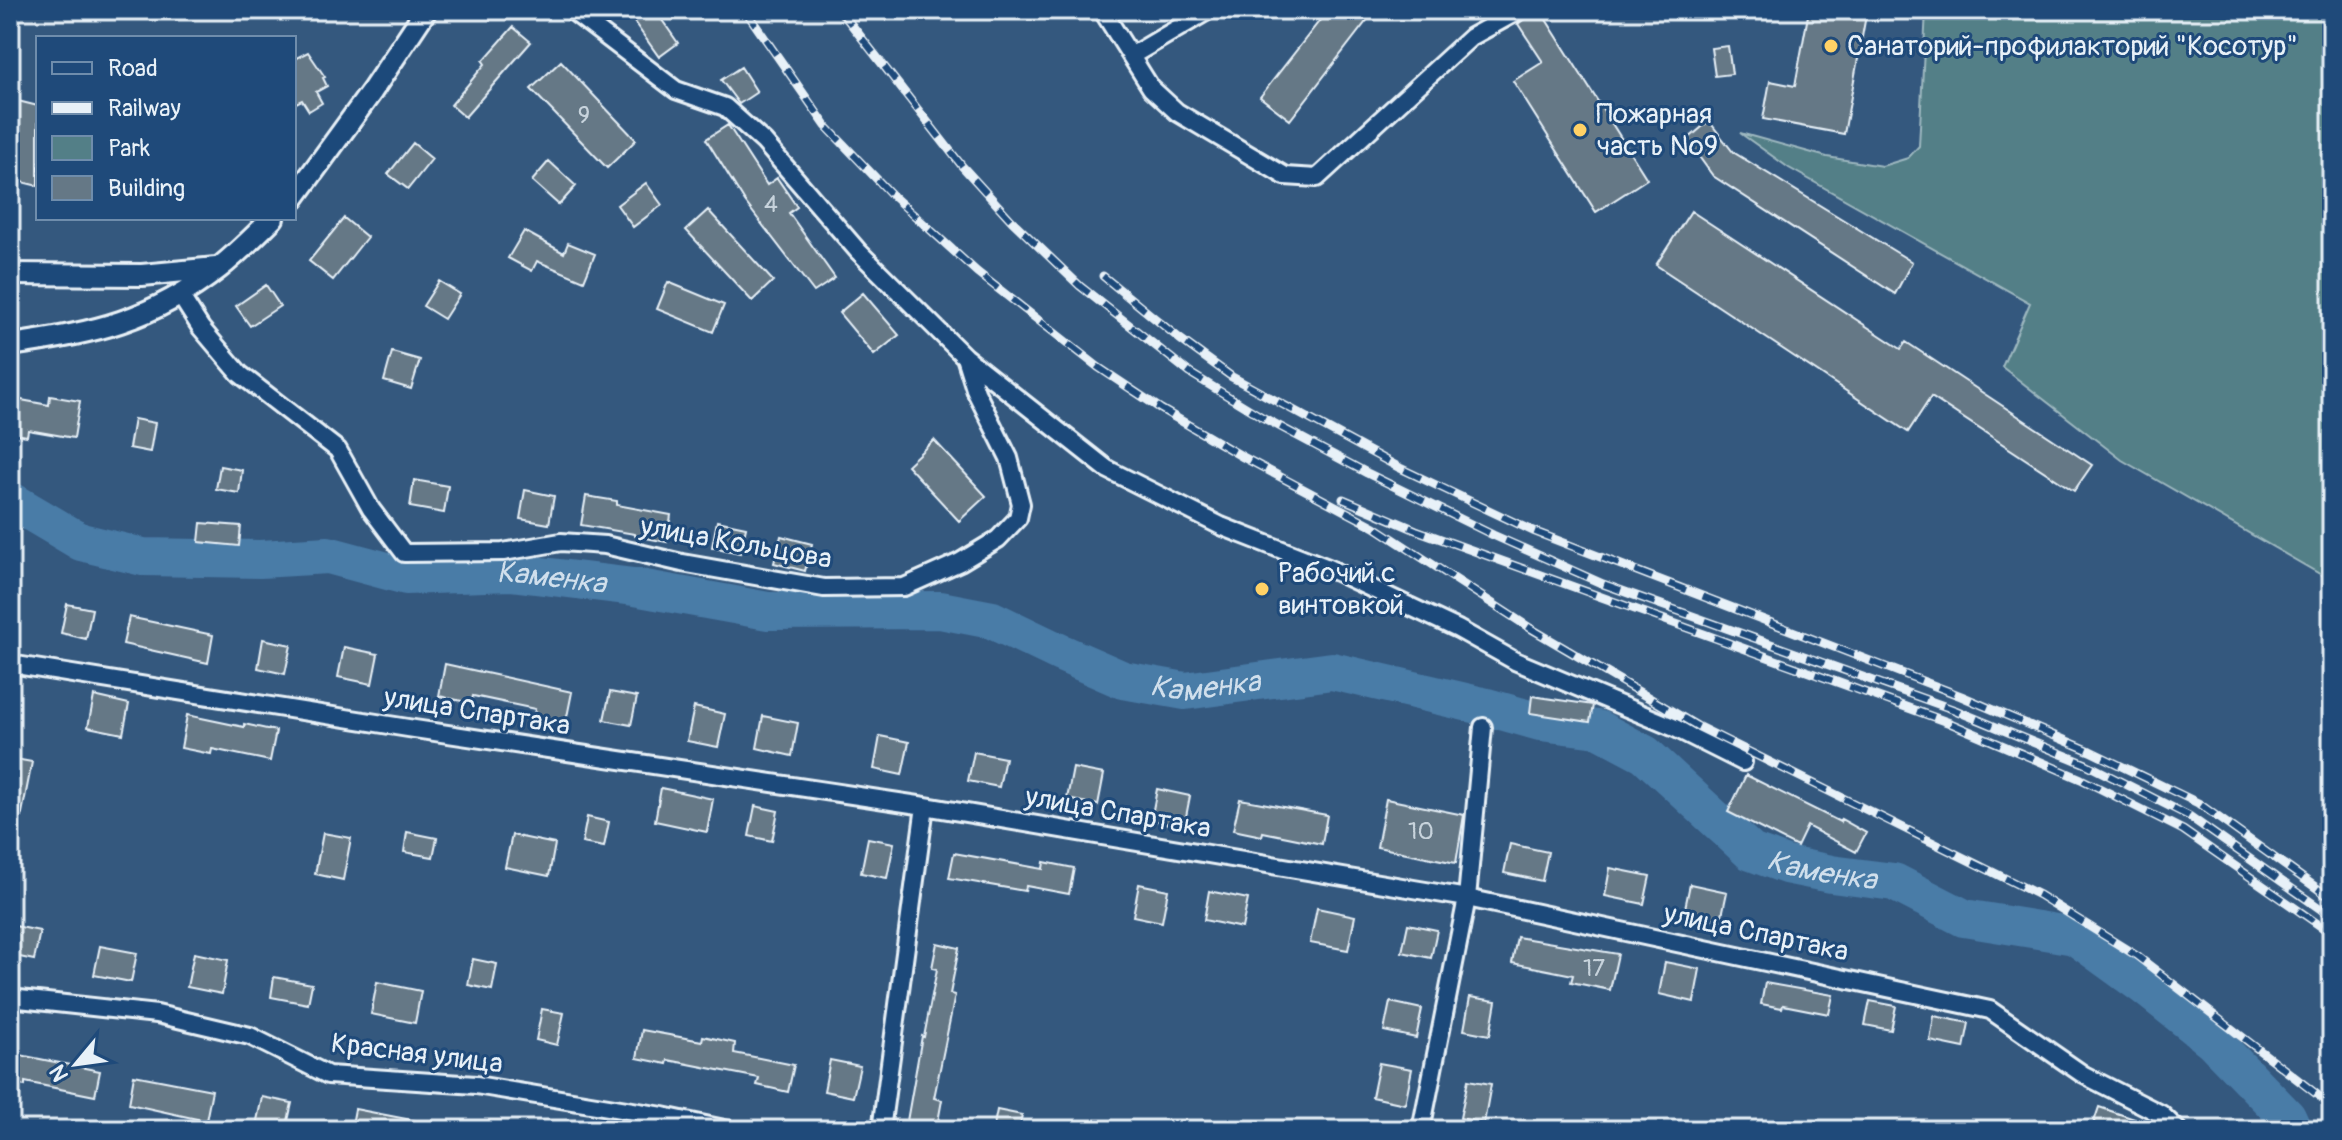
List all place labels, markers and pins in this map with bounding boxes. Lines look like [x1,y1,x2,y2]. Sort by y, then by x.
place label: Санаторий-профилакторий "Косотур" [1847,29,2298,64]
marker: Санаторий-профилакторий "Косотур" [1822,37,1840,55]
place label: Пожарная часть №9 [1596,97,1718,164]
marker: Пожарная часть №9 [1571,121,1589,139]
place label: Рабочий с винтовкой [1278,556,1404,623]
marker: Рабочий с винтовкой [1253,580,1271,598]

